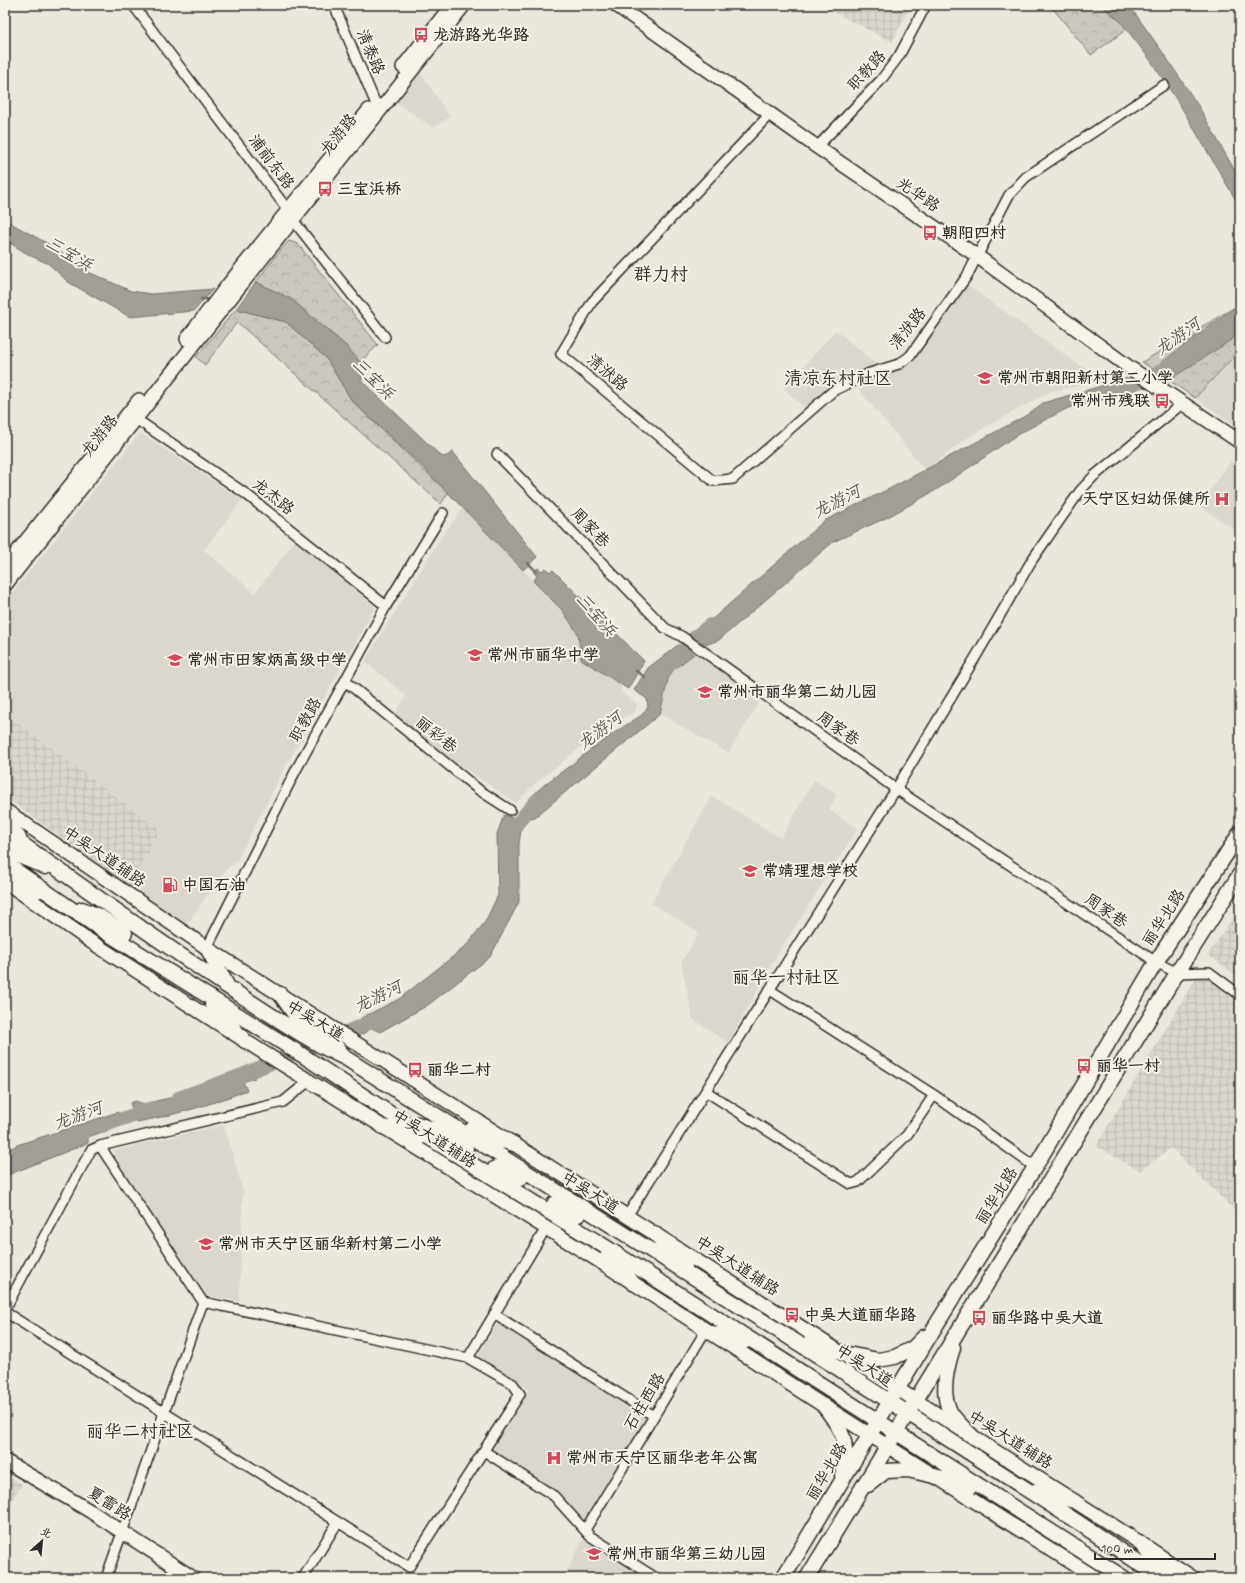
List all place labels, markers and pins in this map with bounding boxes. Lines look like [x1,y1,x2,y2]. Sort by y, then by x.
place label: 龙游路光华路 [433,25,529,46]
bus stop icon: 龙游路光华路 [412,26,430,44]
place label: 三宝浜桥 [337,179,401,200]
bus stop icon: 三宝浜桥 [316,180,334,198]
place label: 朝阳四村 [942,223,1006,244]
bus stop icon: 朝阳四村 [921,224,939,242]
place label: 常州市朝阳新村第二小学 [997,368,1173,389]
school or university icon: 常州市朝阳新村第二小学 [976,369,994,387]
place label: 常州市残联 [1070,391,1150,412]
bus stop icon: 常州市残联 [1153,392,1171,410]
place label: 天宁区妇幼保健所 [1082,489,1210,510]
hospital icon: 天宁区妇幼保健所 [1213,490,1231,508]
place label: 常州市丽华中学 [487,645,599,666]
school or university icon: 常州市丽华中学 [466,646,484,664]
place label: 常州市田家炳高级中学 [187,650,347,671]
school or university icon: 常州市田家炳高级中学 [166,651,184,669]
place label: 常州市丽华第二幼儿园 [717,682,877,703]
school or university icon: 常州市丽华第二幼儿园 [696,683,714,701]
place label: 常靖理想学校 [762,861,858,882]
school or university icon: 常靖理想学校 [741,862,759,880]
place label: 中国石油 [182,875,246,896]
fuel station icon: 中国石油 [161,876,179,894]
place label: 丽华一村 [1096,1056,1160,1077]
bus stop icon: 丽华一村 [1075,1057,1093,1075]
place label: 丽华二村 [427,1060,491,1081]
bus stop icon: 丽华二村 [406,1061,424,1079]
place label: 常州市天宁区丽华新村第二小学 [218,1234,442,1255]
school or university icon: 常州市天宁区丽华新村第二小学 [197,1235,215,1253]
place label: 中吴大道丽华路 [804,1305,916,1326]
bus stop icon: 中吴大道丽华路 [783,1306,801,1324]
place label: 丽华路中吴大道 [991,1308,1103,1329]
bus stop icon: 丽华路中吴大道 [970,1309,988,1327]
place label: 常州市天宁区丽华老年公寓 [566,1448,758,1469]
hospital icon: 常州市天宁区丽华老年公寓 [545,1449,563,1467]
place label: 常州市丽华第三幼儿园 [606,1544,766,1565]
school or university icon: 常州市丽华第三幼儿园 [585,1545,603,1563]

